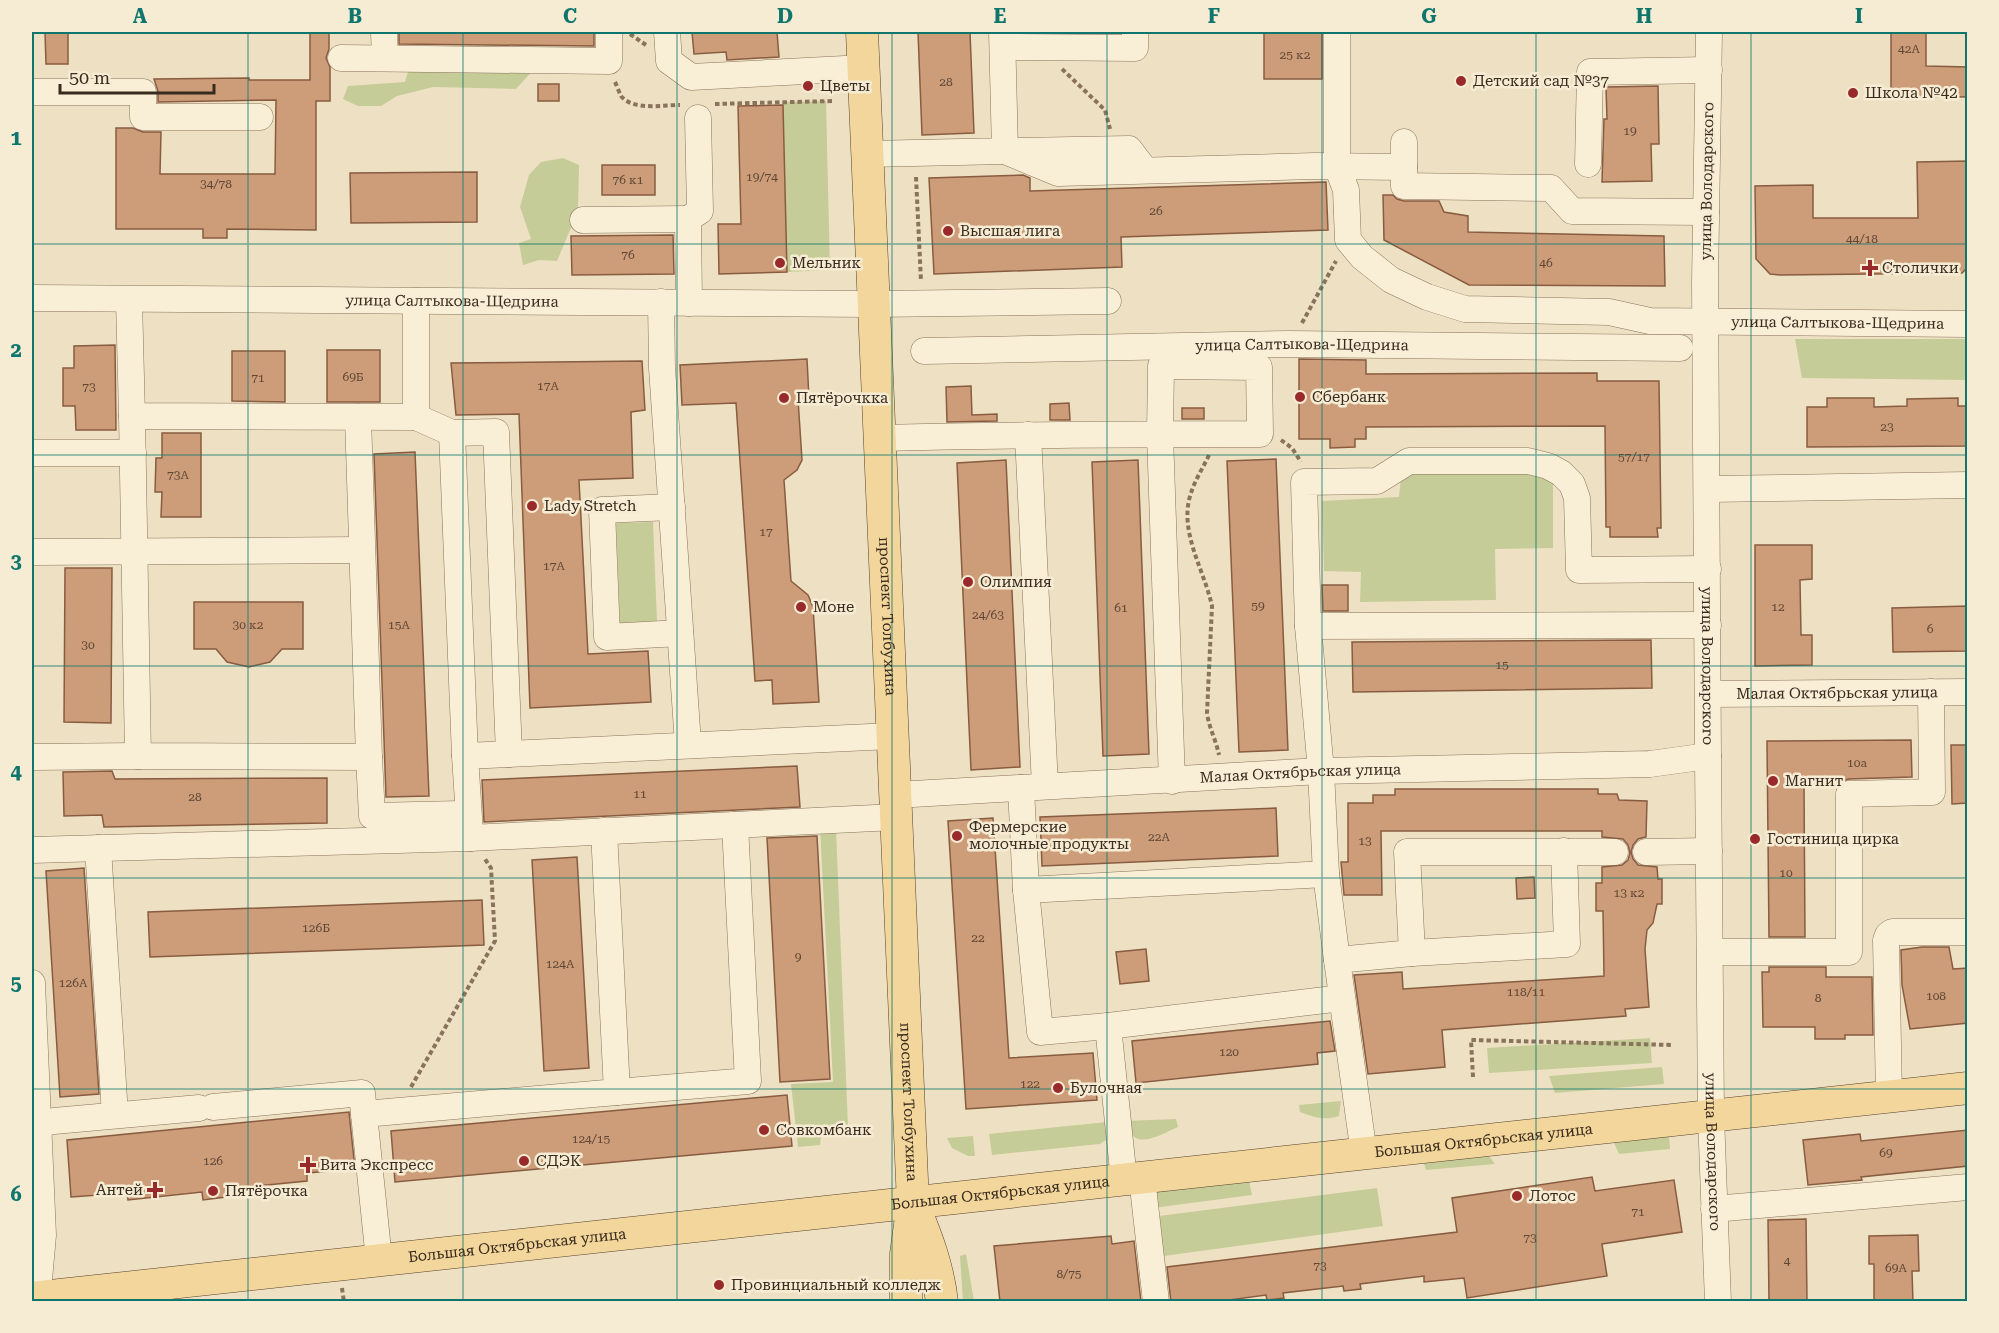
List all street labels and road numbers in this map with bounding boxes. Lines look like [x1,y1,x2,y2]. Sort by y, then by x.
street label: улица Володарского [1697,102,1717,260]
street label: улица Салтыкова-Щедрина [345,291,559,311]
street label: улица Салтыкова-Щедрина [1731,313,1944,333]
street label: улица Салтыкова-Щедрина [1195,335,1409,355]
street label: проспект Толбухина [875,537,900,696]
street label: улица Володарского [1698,587,1717,745]
street label: Малая Октябрьская улица [1736,683,1938,703]
street label: Малая Октябрьская улица [1199,760,1401,787]
street label: проспект Толбухина [896,1022,921,1182]
street label: улица Володарского [1702,1073,1724,1231]
street label: Большая Октябрьская улица [1373,1120,1593,1161]
street label: Большая Октябрьская улица [890,1172,1110,1214]
street label: Большая Октябрьская улица [407,1225,627,1266]

